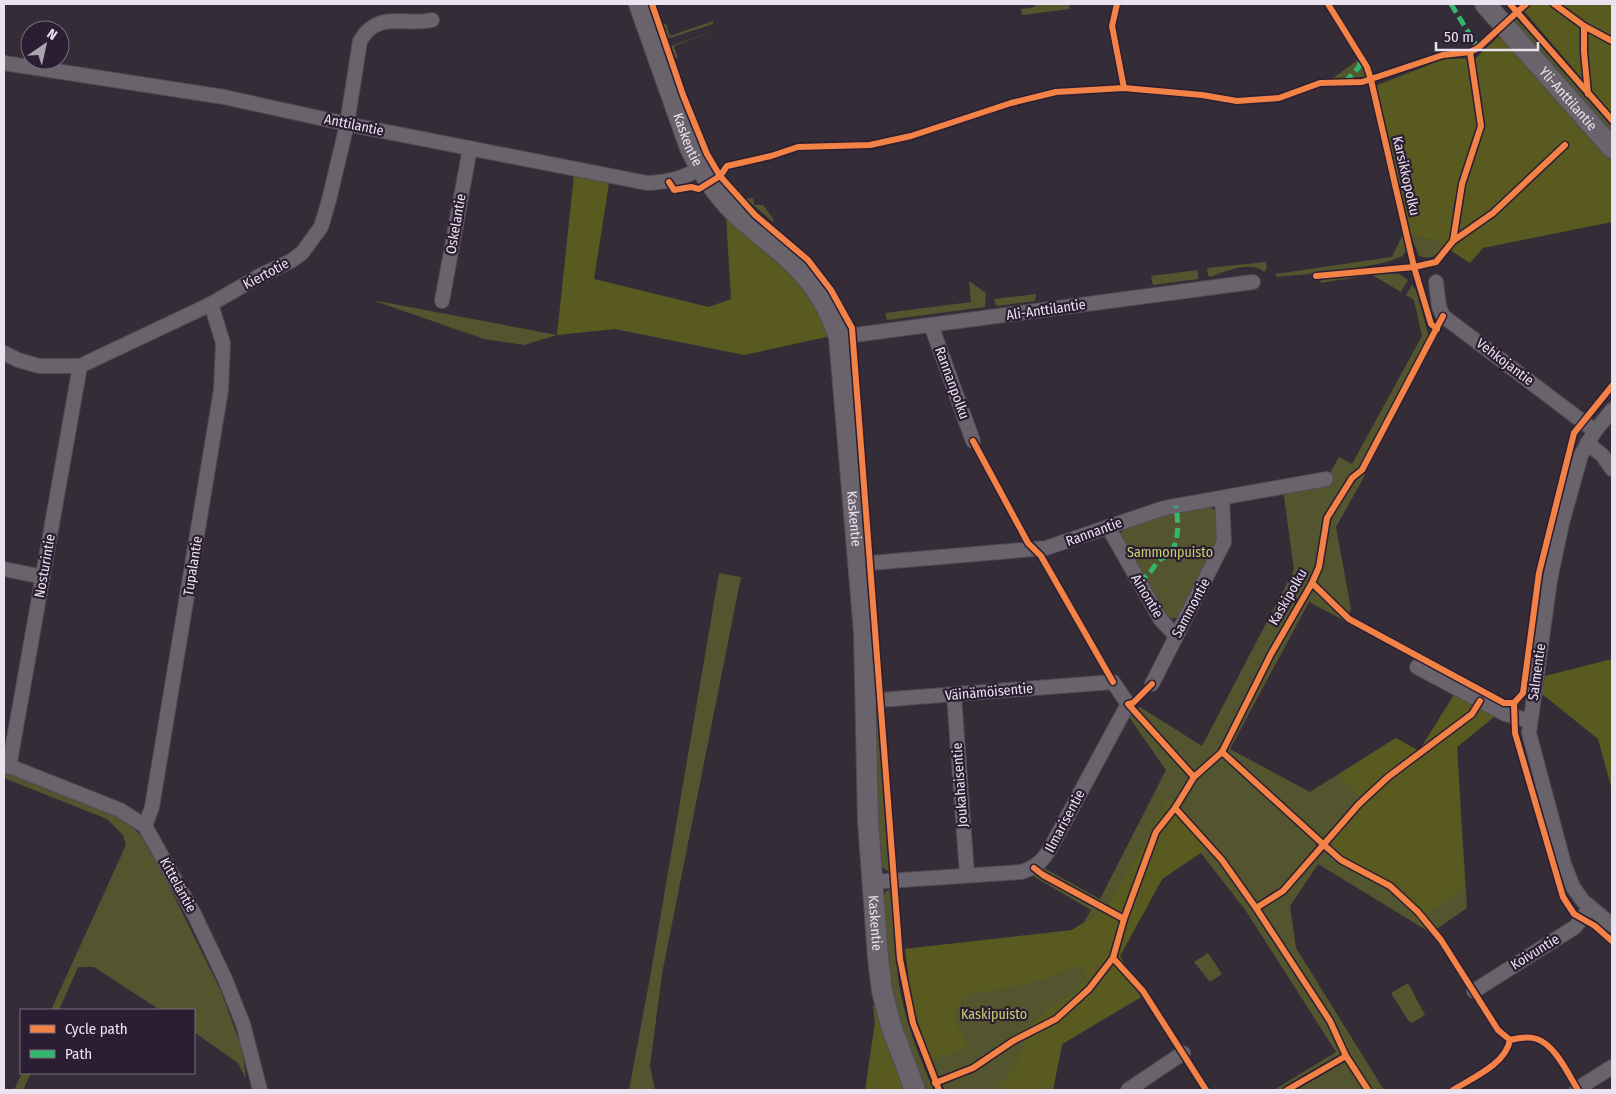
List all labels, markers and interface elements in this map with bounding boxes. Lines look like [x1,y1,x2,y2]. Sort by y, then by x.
north arrow [20,20,70,70]
scale bar [1436,20,1538,52]
text: N [44,25,60,44]
text: 50 m [1444,28,1474,46]
street label: Yli-Anttilantie [1536,63,1601,134]
street label: Anttilantie [323,110,385,140]
street label: Kaskentie [670,111,706,169]
street label: Karsikkopolku [1389,135,1423,217]
street label: Oskelantie [442,192,470,256]
street label: Kiertotie [240,255,292,293]
street label: Ali-Anttilantie [1005,296,1087,324]
street label: Vehkojantie [1473,335,1537,389]
street label: Rannanpolku [931,345,973,421]
street label: Kaskentie [844,490,865,547]
street label: Rannantie [1064,514,1124,550]
street label: Nosturintie [31,533,59,599]
street label: Tupalantie [180,535,206,597]
park label: Sammonpuisto [1127,544,1213,561]
street label: Kaskipolku [1265,566,1311,628]
street label: Ainontie [1127,571,1167,621]
street label: Sammontie [1168,575,1214,641]
street label: Salmentie [1525,642,1549,702]
street label: Väinämöisentie [944,680,1034,704]
street label: Joukahaisentie [949,742,971,828]
street label: Ilmarisentie [1041,787,1089,855]
street label: Kitteläntie [156,855,200,915]
street label: Kaskentie [865,894,886,951]
street label: Koivuntie [1508,930,1562,974]
park label: Kaskipuisto [961,1006,1027,1023]
legend [20,1009,195,1074]
text: Cycle path [65,1020,128,1038]
text: Path [65,1045,92,1063]

